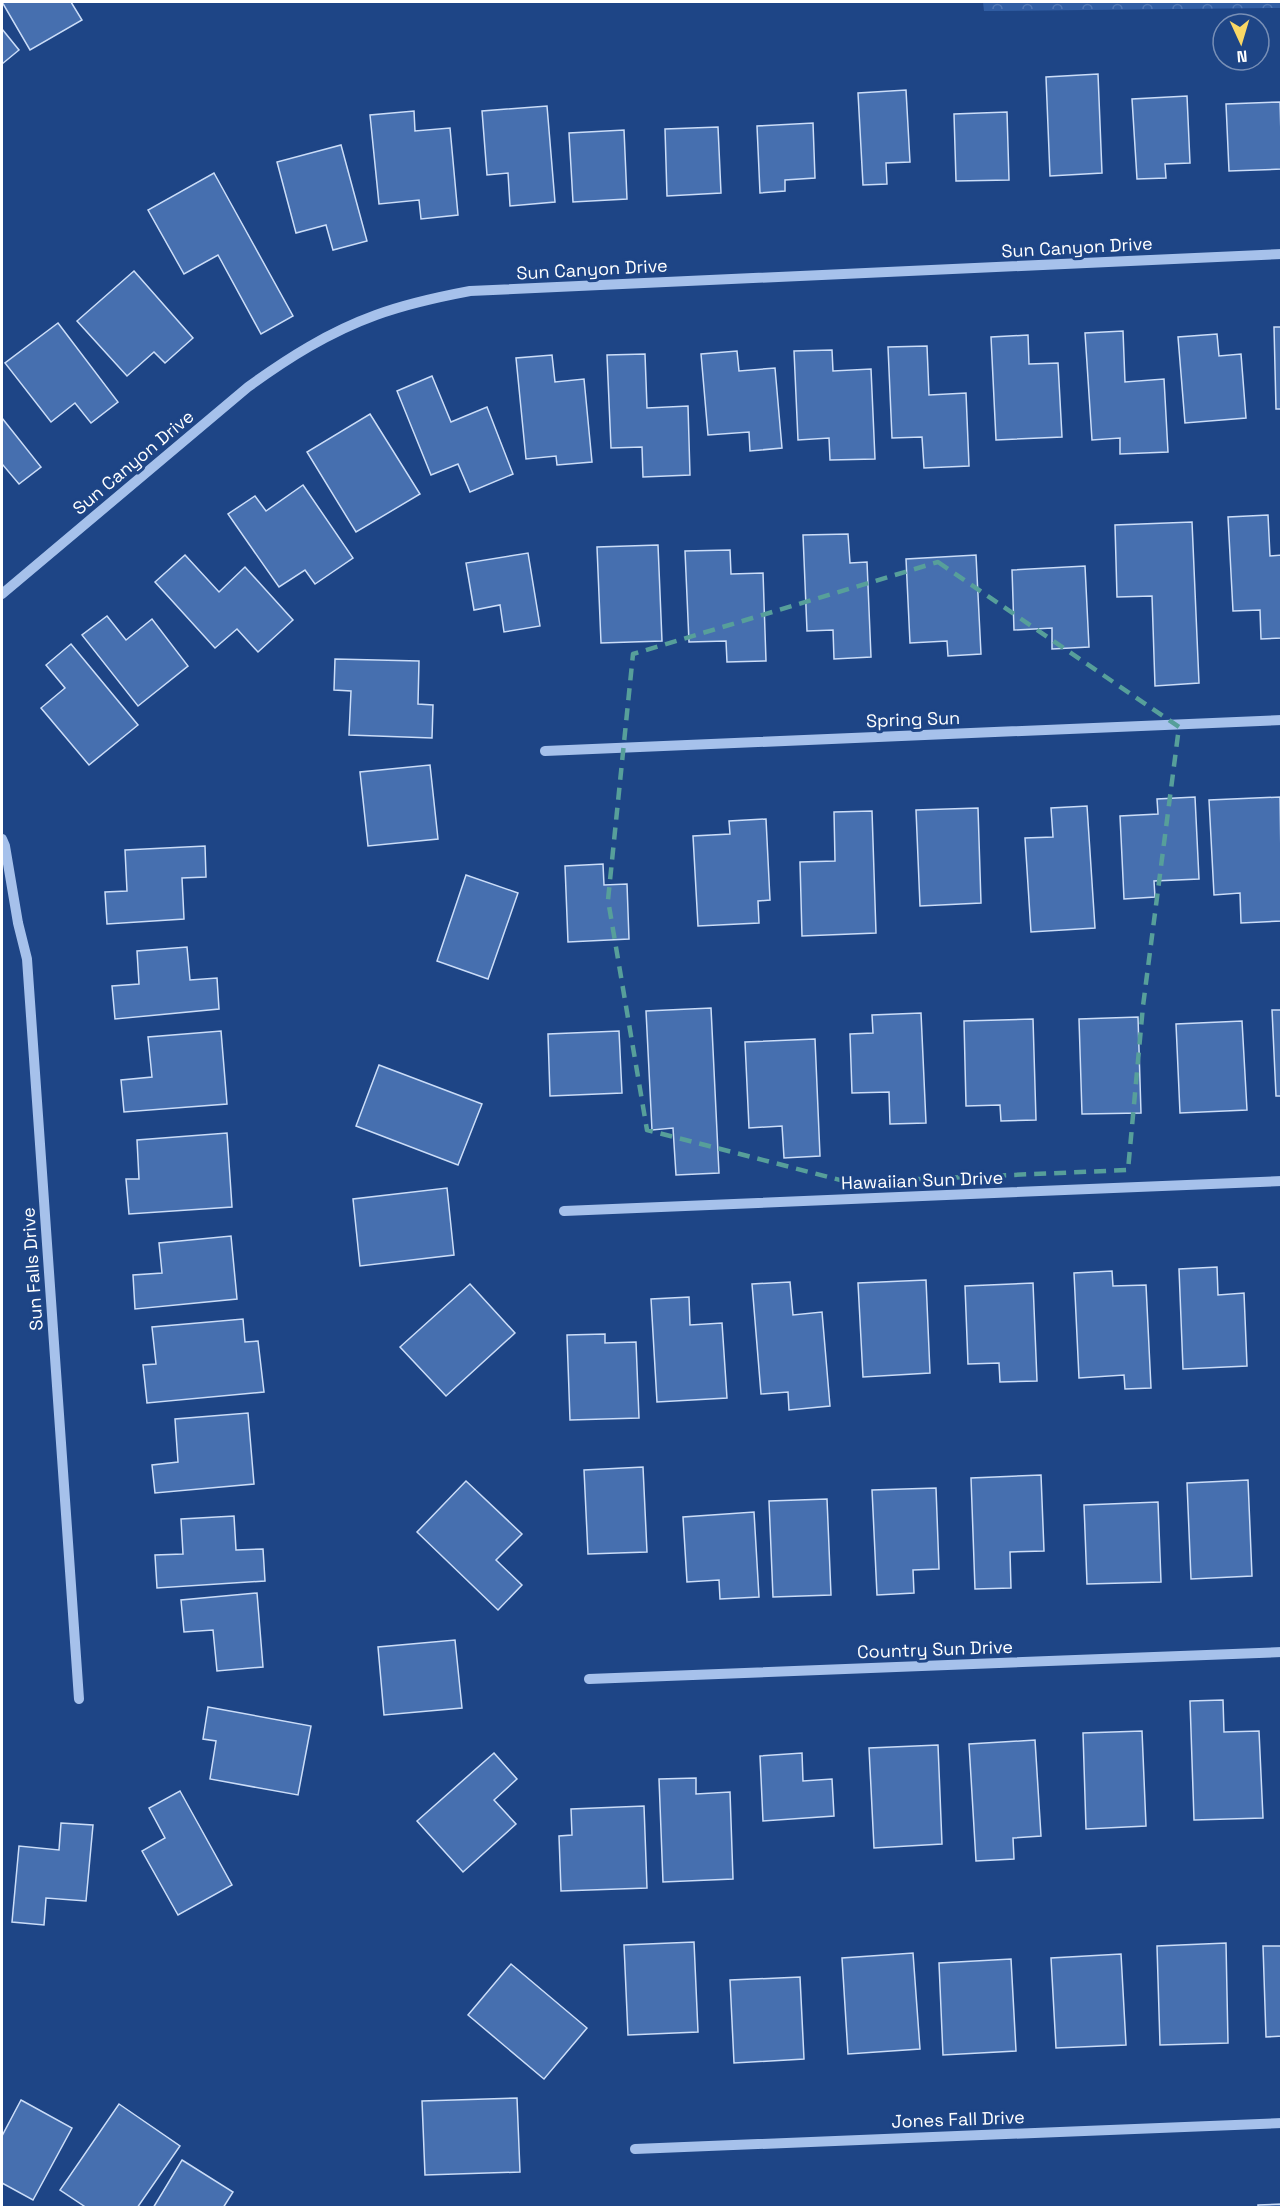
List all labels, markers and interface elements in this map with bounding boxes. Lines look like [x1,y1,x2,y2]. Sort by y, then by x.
north arrow [1211,12,1271,72]
text: N [1236,46,1248,67]
street label: Sun Canyon Drive [1001,232,1153,262]
street label: Sun Canyon Drive [516,254,668,284]
street label: Sun Canyon Drive [68,405,198,519]
street label: Spring Sun [866,706,960,732]
street label: Hawaiian Sun Drive [841,1166,1003,1194]
street label: Sun Falls Drive [16,1206,48,1332]
street label: Country Sun Drive [857,1635,1013,1663]
street label: Jones Fall Drive [891,2105,1025,2133]

